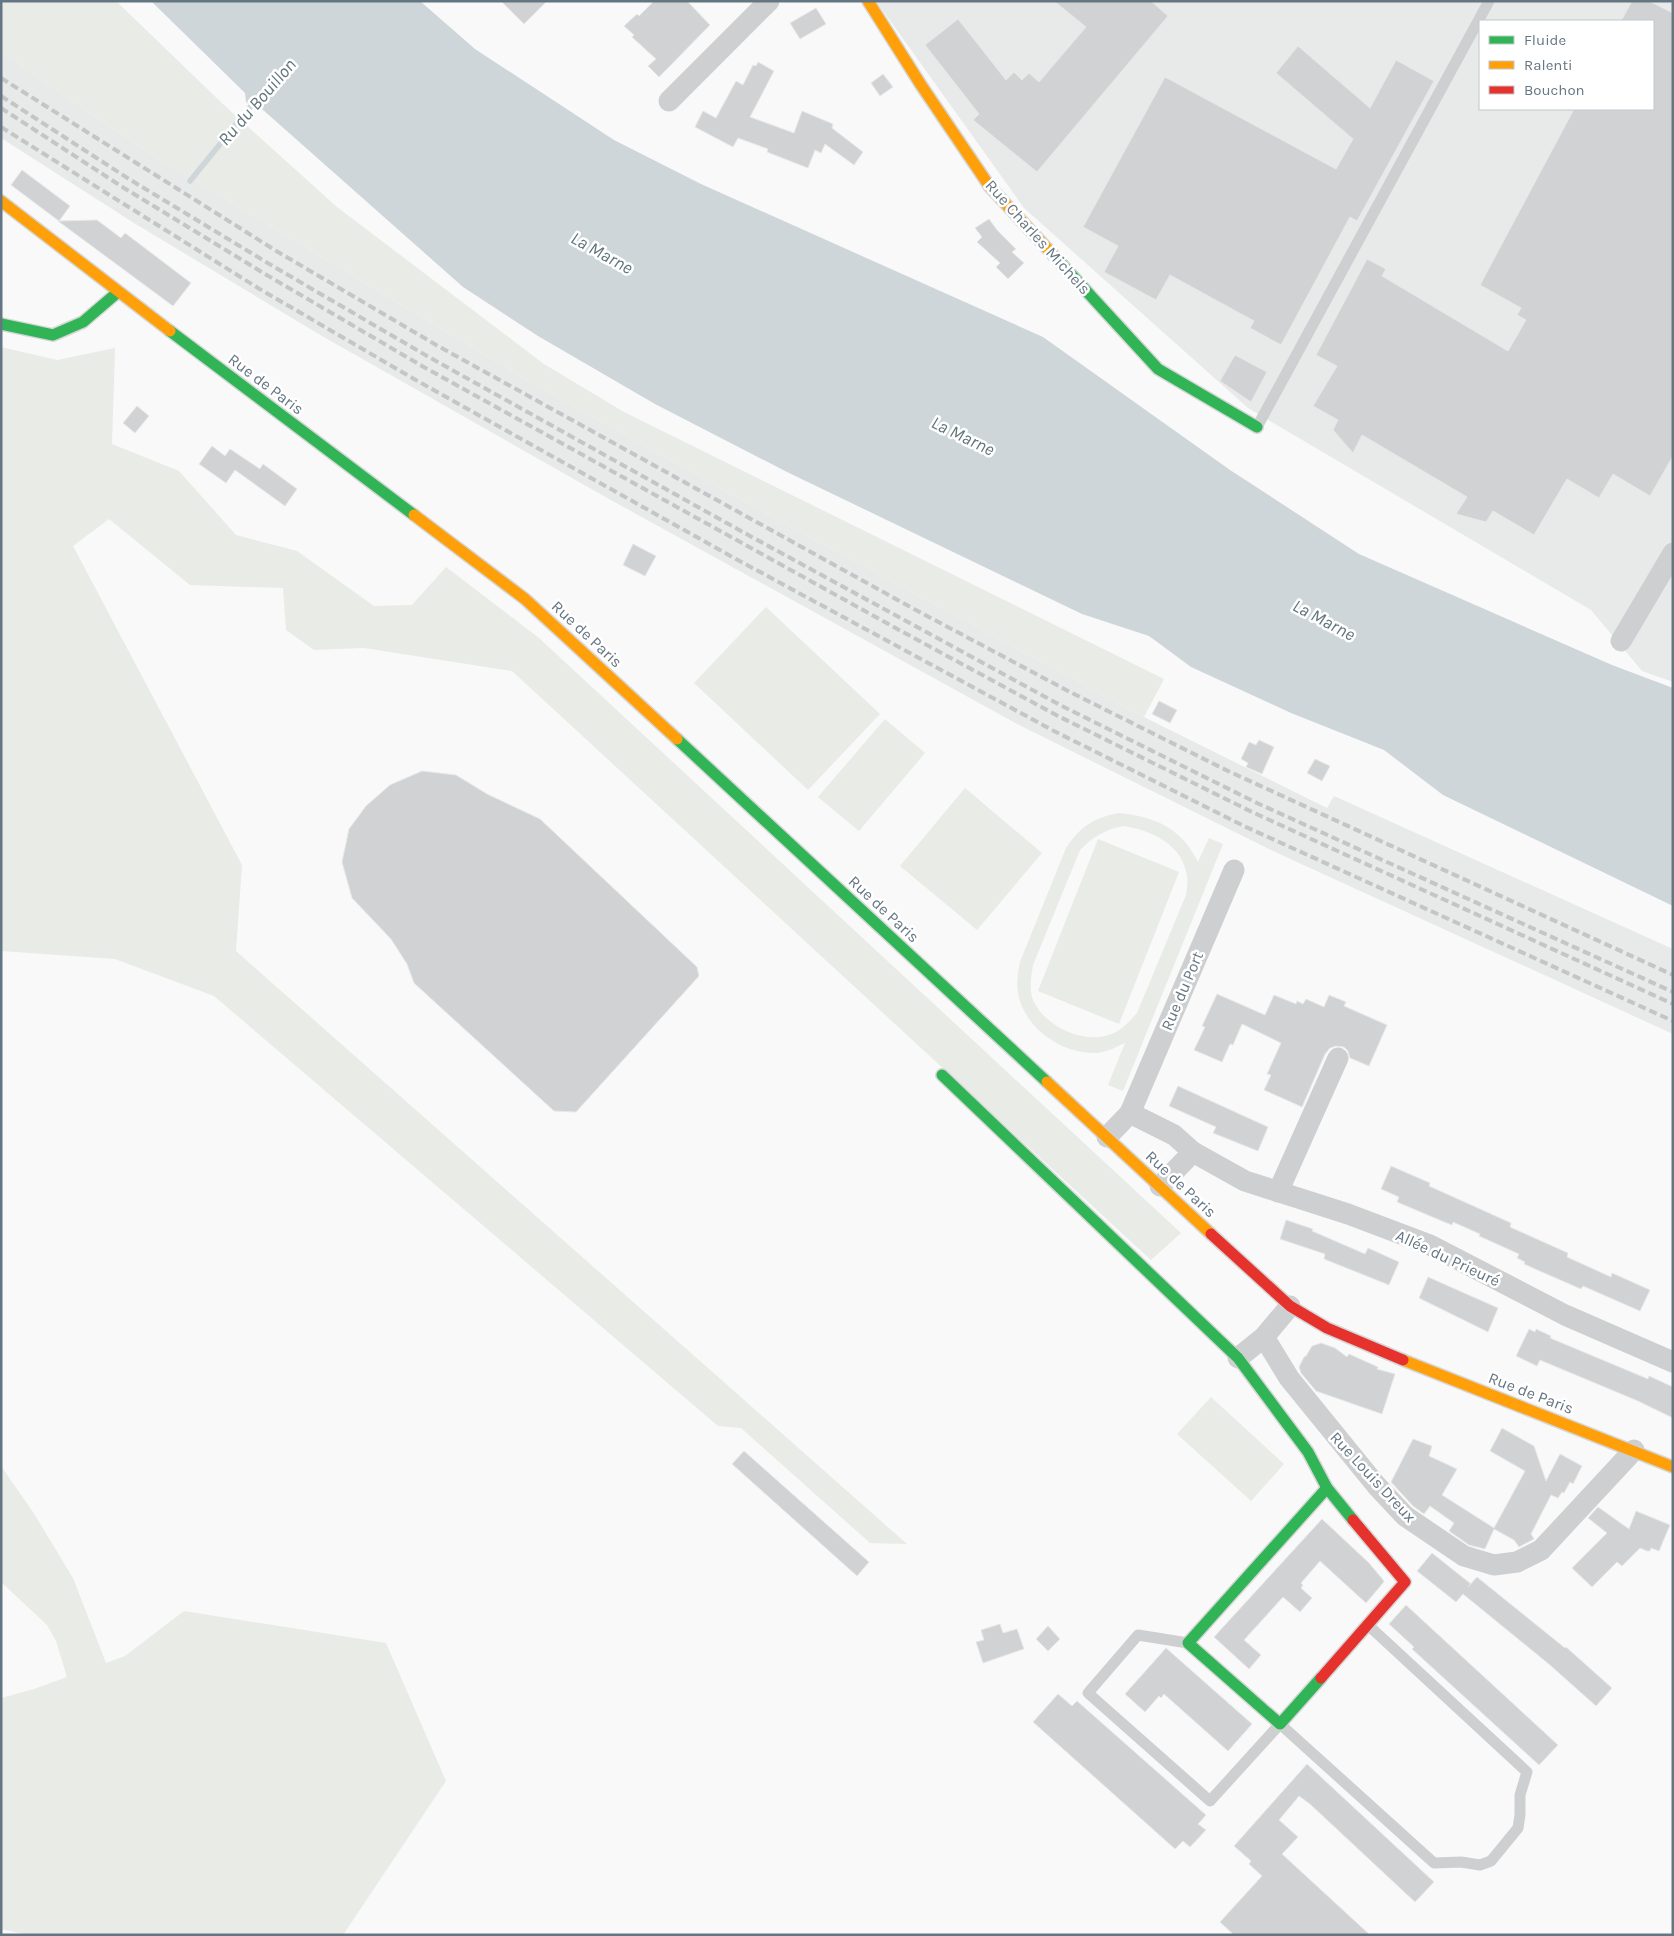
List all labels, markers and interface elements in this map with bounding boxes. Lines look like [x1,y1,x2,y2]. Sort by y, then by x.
legend [1479,20,1654,110]
text: Fluide [1524,31,1566,49]
water label: Ru du Bouillon [213,54,301,150]
text: Ralenti [1524,56,1573,74]
text: Bouchon [1524,81,1585,99]
street label: Rue Charles Michels [981,176,1095,298]
water label: La Marne [567,227,637,279]
street label: Rue de Paris [224,349,308,419]
water label: La Marne [928,411,998,461]
water label: La Marne [1289,594,1359,646]
street label: Rue de Paris [548,596,626,672]
street label: Rue de Paris [845,871,923,947]
street label: Rue du Port [1157,949,1207,1033]
street label: Rue de Paris [1142,1146,1220,1222]
street label: Allée du Prieuré [1393,1226,1503,1290]
street label: Rue de Paris [1486,1368,1576,1418]
street label: Rue Louis Dreux [1326,1428,1420,1526]

